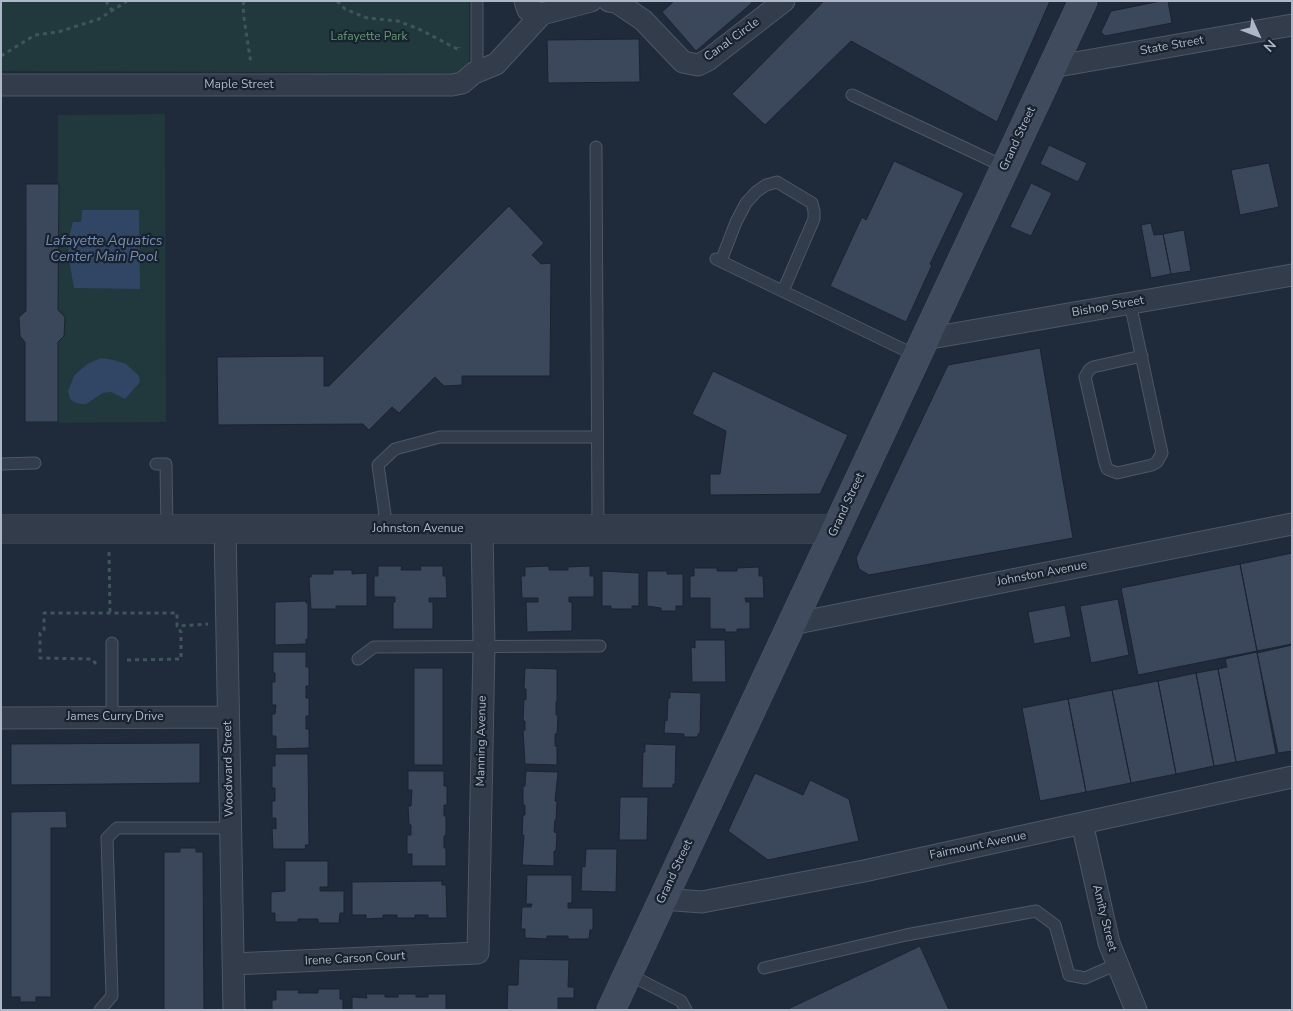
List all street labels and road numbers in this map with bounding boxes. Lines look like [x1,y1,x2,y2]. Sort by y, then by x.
street label: Canal Circle [702,15,762,65]
street label: State Street [1139,33,1205,59]
street label: Maple Street [204,78,274,92]
street label: Grand Street [997,105,1039,173]
street label: Bishop Street [1071,294,1145,320]
street label: Grand Street [826,471,868,539]
street label: Johnston Avenue [372,522,464,536]
street label: Johnston Avenue [996,558,1088,590]
street label: Manning Avenue [474,695,490,787]
street label: James Curry Drive [66,710,164,724]
street label: Woodward Street [221,721,237,817]
street label: Fairmount Avenue [928,829,1028,863]
street label: Grand Street [654,838,696,906]
street label: Amity Street [1089,883,1119,953]
street label: Irene Carson Court [304,949,406,969]

